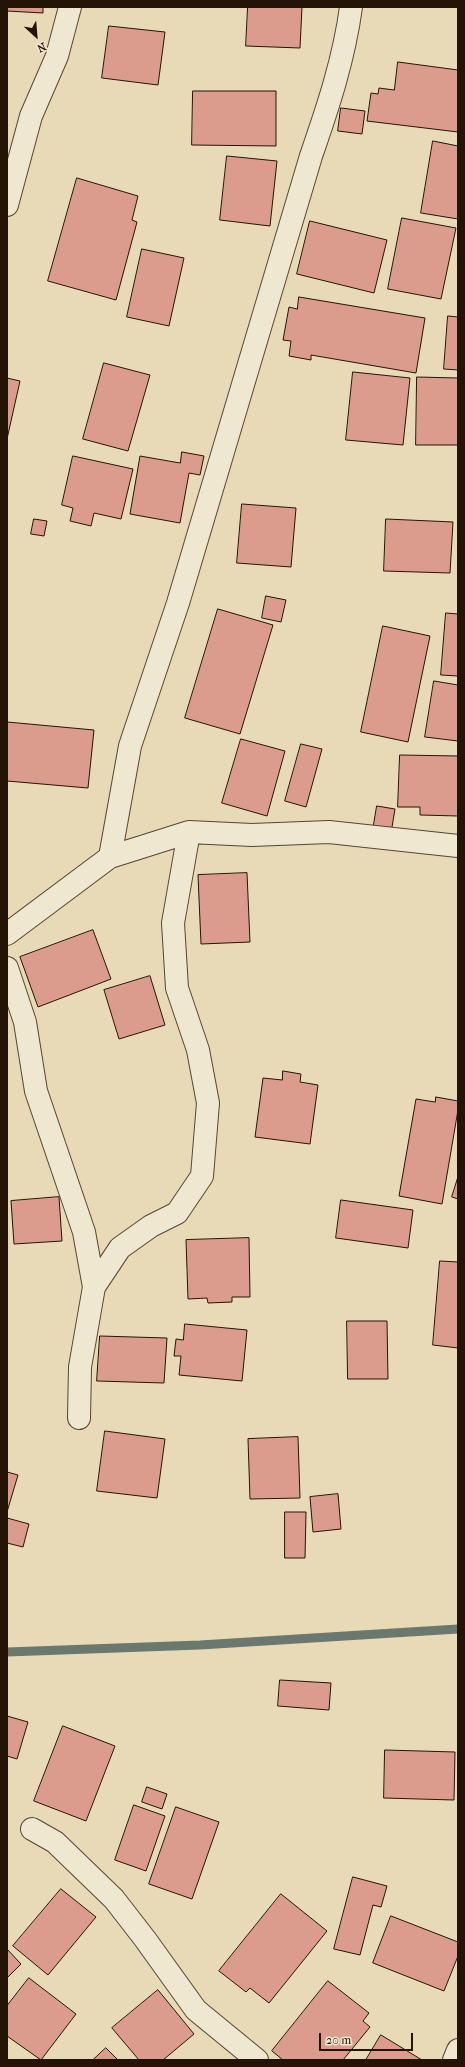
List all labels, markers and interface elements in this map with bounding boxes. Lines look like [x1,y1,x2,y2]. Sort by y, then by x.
north arrow [16,16,56,56]
text: N [35,40,48,55]
scale bar [321,2025,415,2051]
text: 20 m [326,2033,351,2047]

